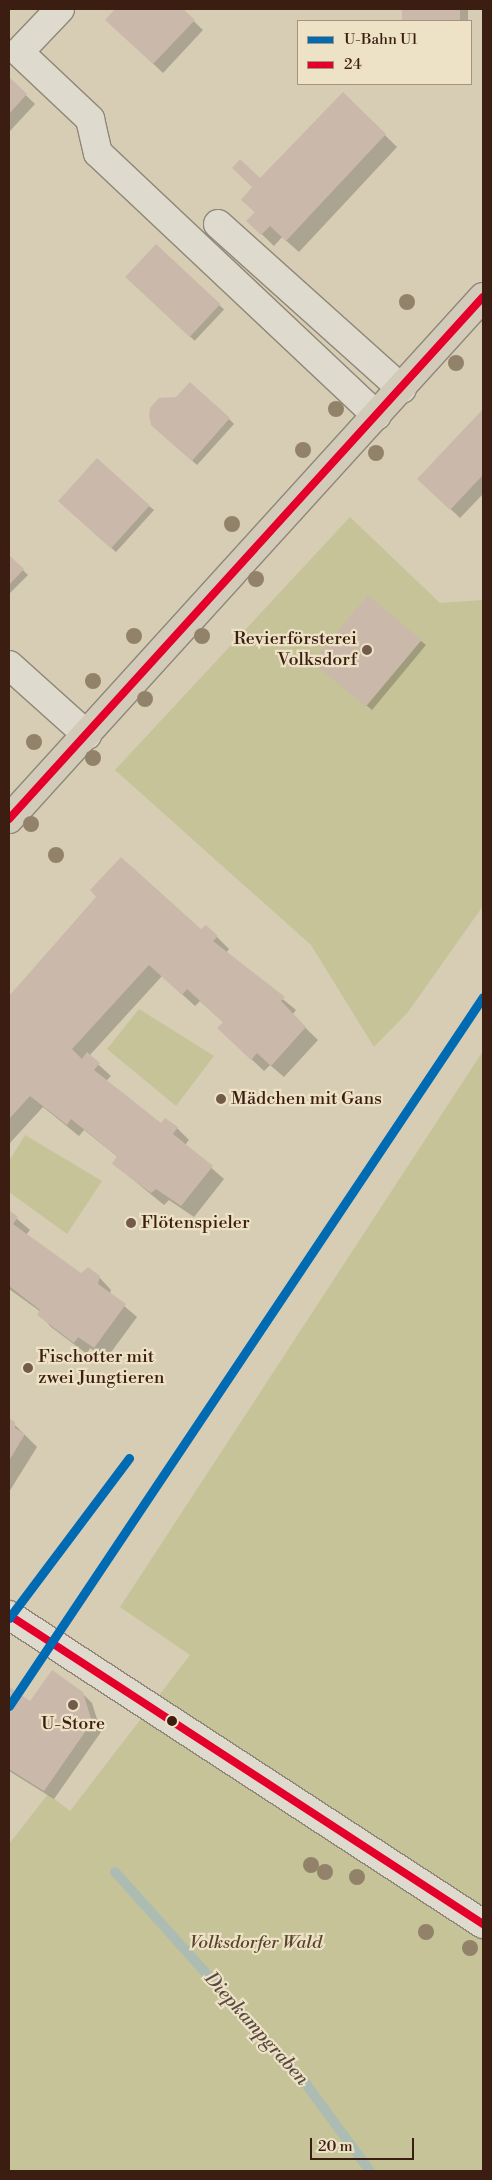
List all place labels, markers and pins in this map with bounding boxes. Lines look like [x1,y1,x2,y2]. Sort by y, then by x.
place label: Revierförsterei Volksdorf [233,629,357,672]
marker: Revierförsterei Volksdorf [361,644,373,656]
place label: Mädchen mit Gans [231,1088,382,1110]
marker: Mädchen mit Gans [215,1093,227,1105]
place label: Flötenspieler [141,1212,250,1234]
marker: Flötenspieler [125,1217,137,1229]
place label: Fischotter mit zwei Jungtieren [38,1347,165,1390]
marker: Fischotter mit zwei Jungtieren [22,1362,34,1374]
marker: U-Store [67,1699,79,1711]
place label: U-Store [41,1713,105,1735]
unlabelled marker [167,1716,177,1726]

